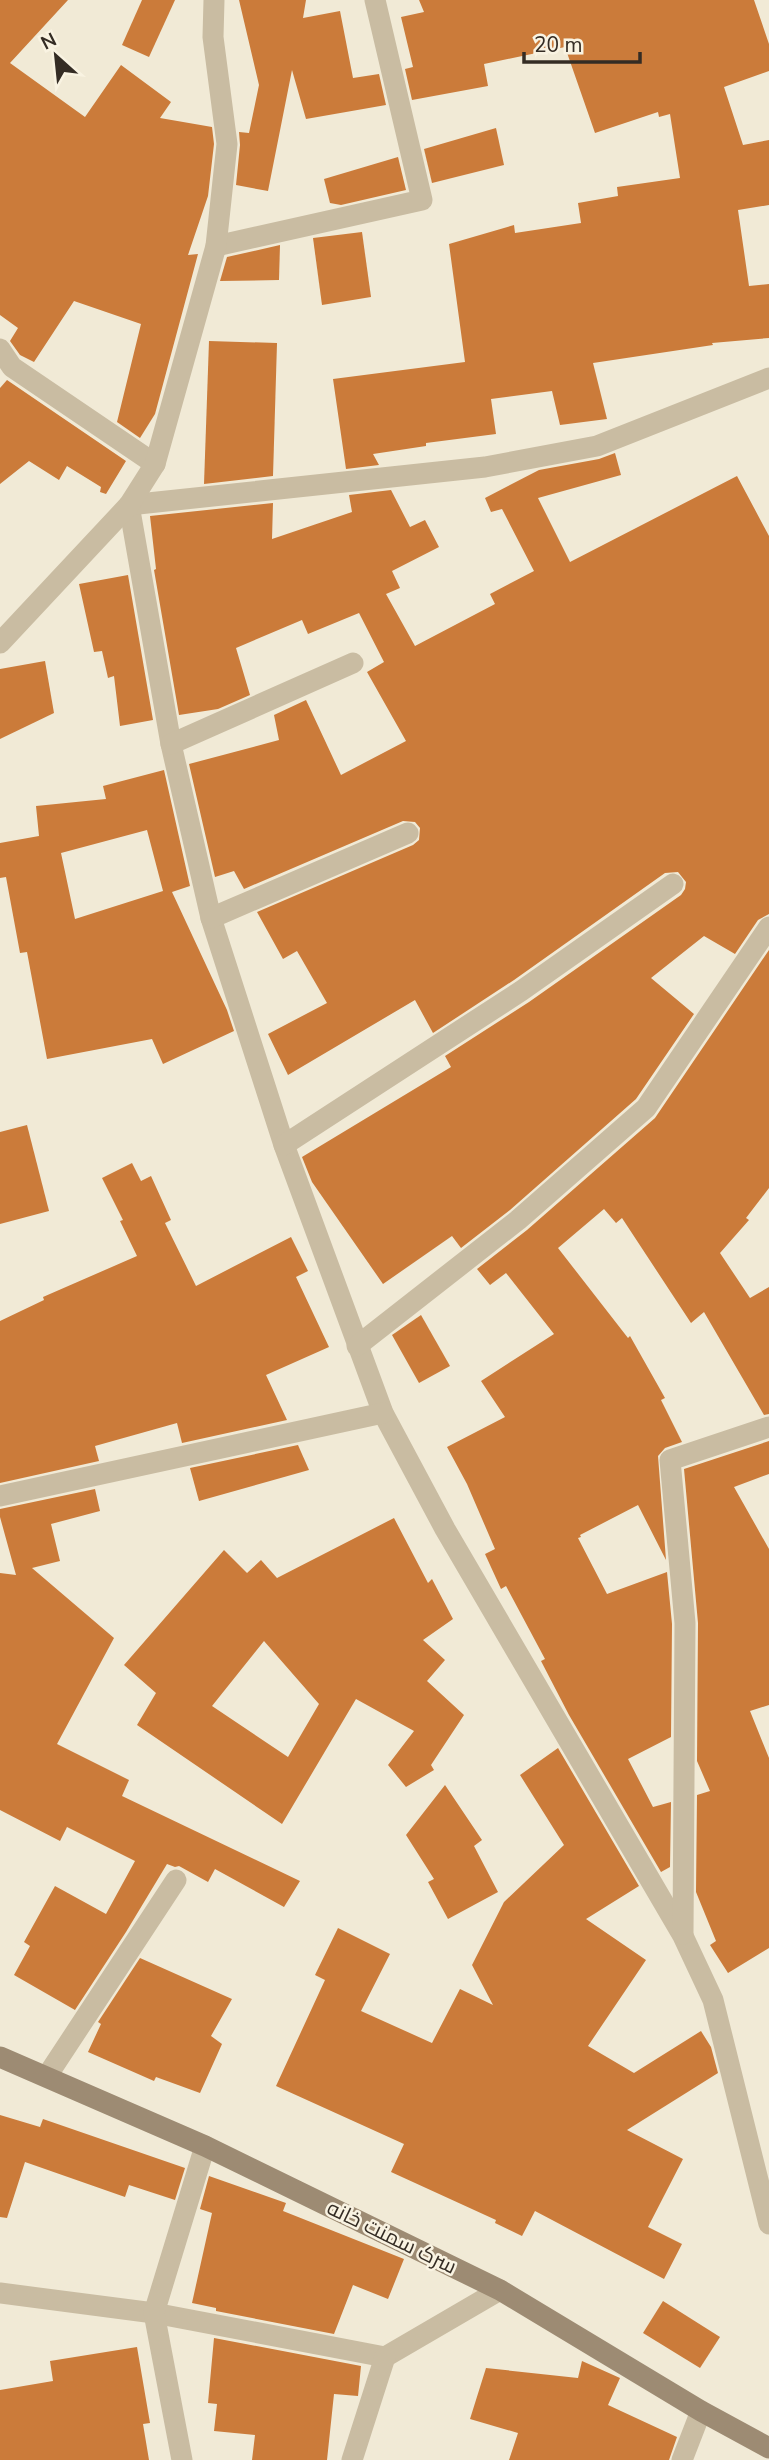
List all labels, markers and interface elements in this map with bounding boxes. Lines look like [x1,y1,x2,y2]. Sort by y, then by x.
north arrow [21,21,91,91]
scale bar [524,21,640,65]
text: N [36,27,61,57]
text: 20 m [534,31,583,59]
street label: سرک سمنت خانه [322,2194,462,2280]

